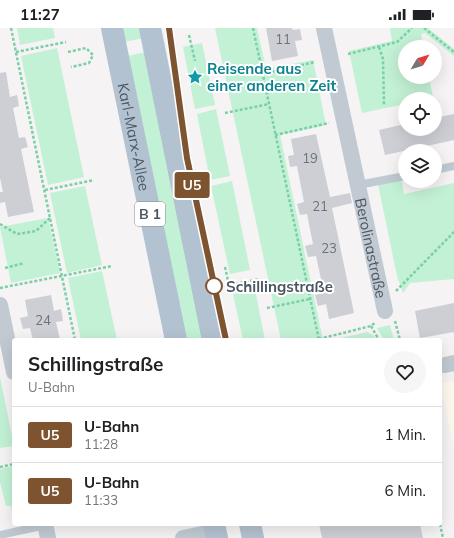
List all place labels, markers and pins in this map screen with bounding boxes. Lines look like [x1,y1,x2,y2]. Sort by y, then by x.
place label: Reisende aus einer anderen Zeit [207,59,336,95]
place icon: Reisende aus einer anderen Zeit [186,68,204,86]
marker: Schillingstraße [205,277,223,295]
place label: Schillingstraße [226,277,333,296]

